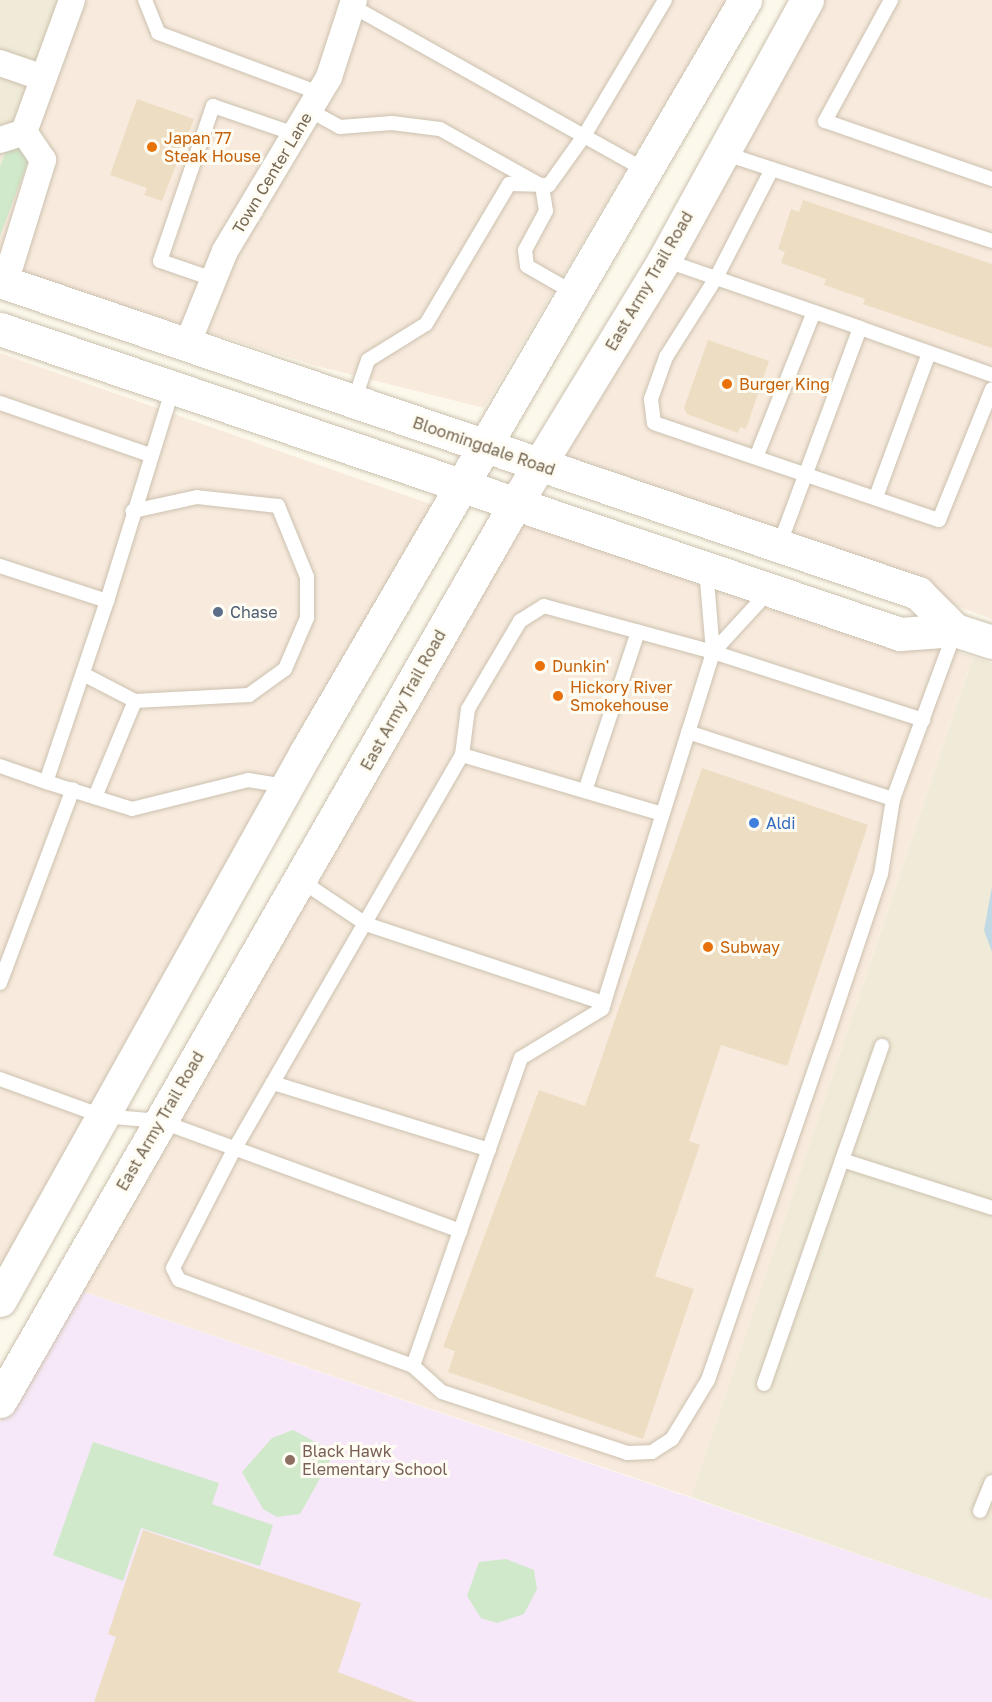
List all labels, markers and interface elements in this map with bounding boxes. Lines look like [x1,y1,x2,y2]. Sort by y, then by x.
street label: Town Center Lane [228,109,316,237]
place label: Japan 77 Steak House [164,128,261,166]
marker: Japan 77 Steak House [145,140,159,154]
street label: East Army Trail Road [601,208,697,354]
place label: Burger King [739,374,830,394]
marker: Burger King [720,377,734,391]
street label: Bloomingdale Road [410,413,558,479]
place label: Chase [230,602,278,622]
marker: Chase [211,605,225,619]
street label: East Army Trail Road [356,626,450,774]
place label: Dunkin' [552,656,609,676]
marker: Dunkin' [533,659,547,673]
place label: Hickory River Smokehouse [570,677,672,715]
marker: Hickory River Smokehouse [551,689,565,703]
place label: Aldi [766,813,795,833]
marker: Aldi [747,816,761,830]
place label: Subway [720,937,780,957]
marker: Subway [701,940,715,954]
street label: East Army Trail Road [112,1048,208,1194]
place label: Black Hawk Elementary School [302,1441,447,1479]
marker: Black Hawk Elementary School [283,1453,297,1467]

